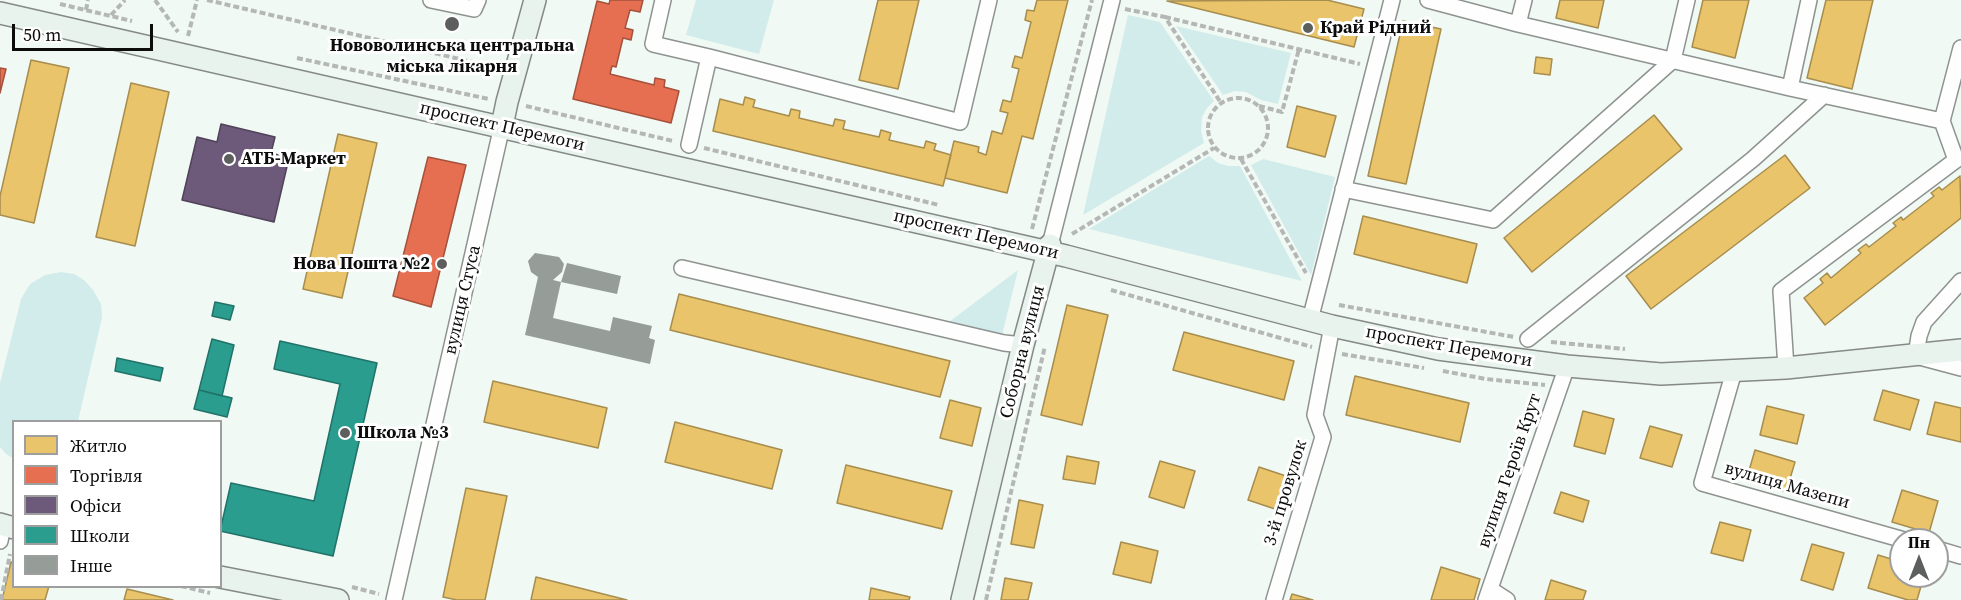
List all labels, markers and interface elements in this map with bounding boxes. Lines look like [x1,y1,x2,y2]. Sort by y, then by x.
scale bar [15,12,156,50]
marker: Нововолинська центральна міська лікарня [443,15,461,33]
place label: Край Рідний [1320,17,1431,39]
marker: Край Рідний [1301,21,1315,35]
text: 50 m [23,22,61,47]
place label: Нововолинська центральна міська лікарня [330,35,574,78]
street label: проспект Перемоги [417,97,587,157]
place label: АТБ-Маркет [241,148,346,170]
marker: АТБ-Маркет [222,152,236,166]
street label: проспект Перемоги [891,205,1061,265]
street label: вулиця Стуса [440,243,486,357]
place label: Нова Пошта №2 [293,253,430,275]
marker: Нова Пошта №2 [435,257,449,271]
street label: Соборна вулиця [996,283,1050,421]
street label: проспект Перемоги [1364,322,1534,372]
street label: вулиця Героїв Крут [1473,391,1547,551]
legend [12,420,222,588]
place label: Школа №3 [357,422,449,444]
marker: Школа №3 [338,426,352,440]
text: Житло [70,433,127,458]
street label: 3-й провулок [1260,437,1312,549]
street label: вулиця Мазепи [1722,458,1852,514]
text: Торгівля [70,463,143,488]
text: Офіси [70,493,122,518]
text: Школи [70,523,130,548]
north arrow [1889,528,1949,588]
text: Пн [1908,531,1930,553]
text: Інше [70,553,112,578]

